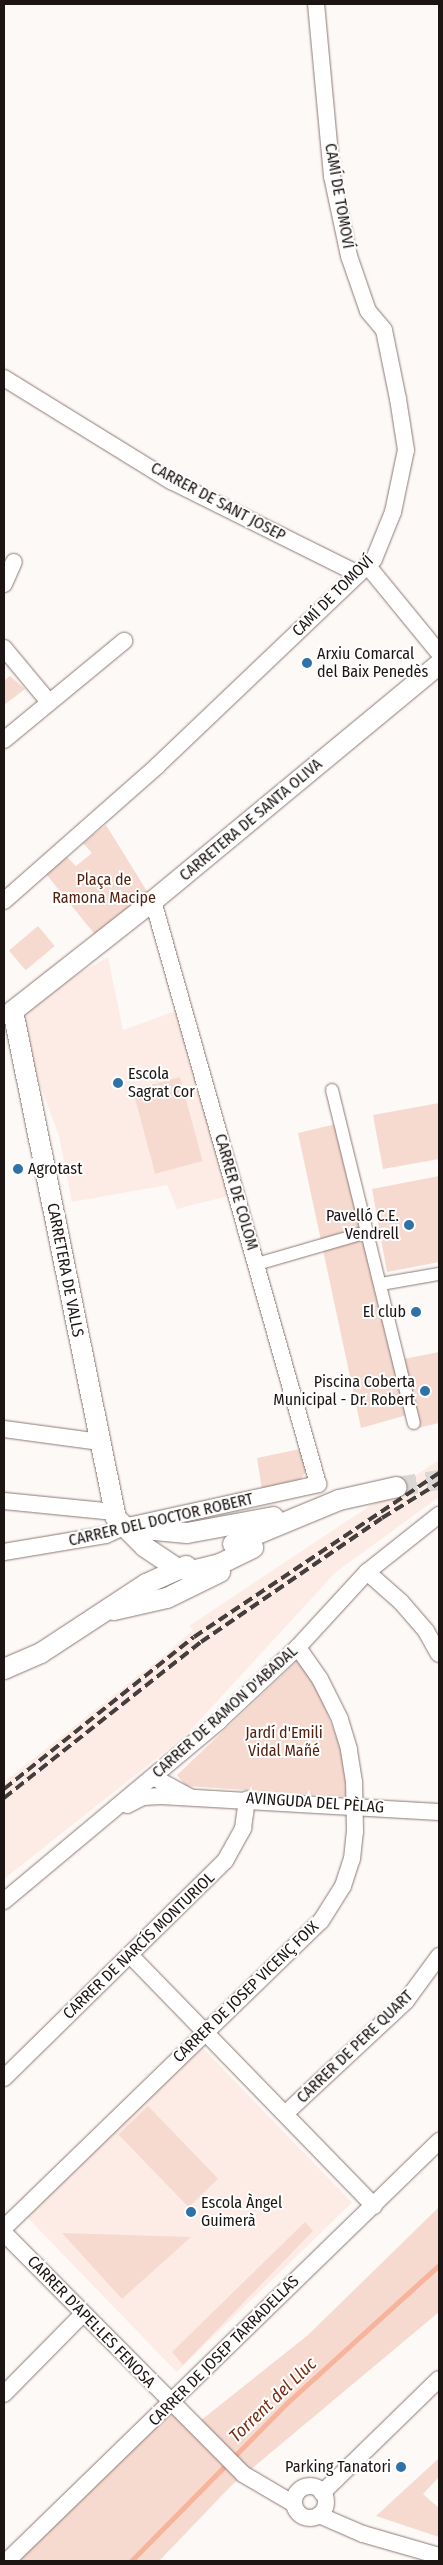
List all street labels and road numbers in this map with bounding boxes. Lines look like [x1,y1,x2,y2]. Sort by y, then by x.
street label: CAMÍ DE TOMOVÍ [320,142,358,250]
street label: CARRER DE SANT JOSEP [147,458,289,546]
street label: CAMÍ DE TOMOVÍ [288,551,378,641]
street label: CARRETERA DE SANTA OLIVA [176,755,326,885]
street label: CARRER DE COLOM [210,1132,262,1252]
street label: CARRETERA DE VALLS [43,1201,87,1339]
street label: CARRER DEL DOCTOR ROBERT [67,1489,255,1551]
street label: CARRER DE RAMON D'ABADAL [149,1642,301,1782]
street label: AVINGUDA DEL PÈLAG [245,1789,385,1817]
street label: CARRER DE NARCÍS MONTURIOL [59,1869,219,2023]
street label: CARRER DE JOSEP VICENÇ FOIX [169,1917,323,2067]
street label: CARRER DE PERE QUART [293,1987,417,2107]
street label: CARRER D'APEL·LES FENOSA [23,2252,159,2392]
street label: CARRER DE JOSEP TARRADELLAS [145,2272,303,2430]

